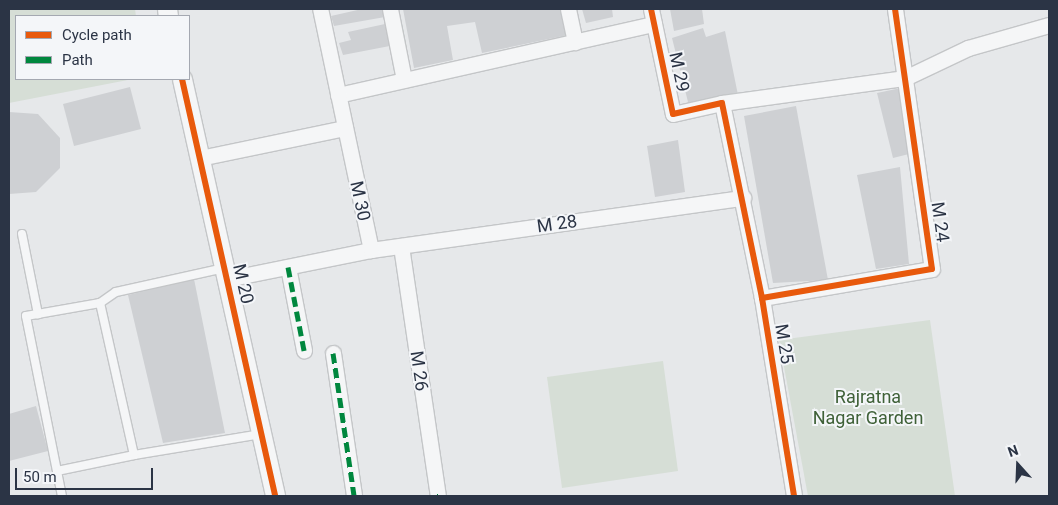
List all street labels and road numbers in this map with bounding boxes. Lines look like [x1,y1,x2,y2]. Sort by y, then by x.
street label: M 29 [664,50,694,94]
street label: M 30 [345,179,375,223]
street label: M 24 [926,200,954,244]
street label: M 28 [535,210,579,238]
street label: M 20 [228,262,258,306]
street label: M 25 [770,322,798,366]
street label: M 26 [405,349,433,393]

